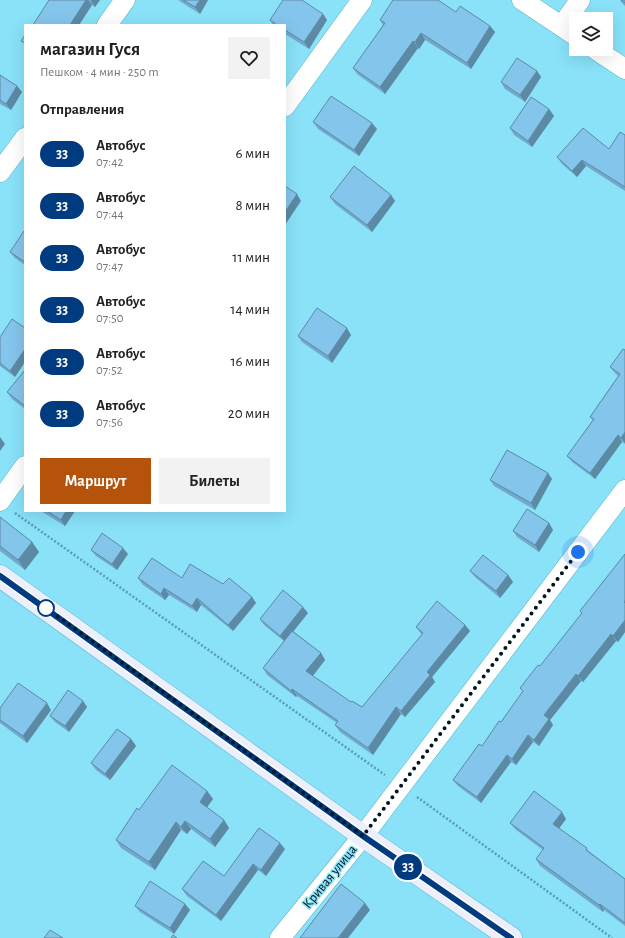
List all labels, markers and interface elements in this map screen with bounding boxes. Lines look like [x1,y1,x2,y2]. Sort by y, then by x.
map controls [569,12,613,56]
button: layers [569,12,613,56]
button: heart [228,37,270,79]
text: магазин Гуся [40,40,140,59]
text: Пешком · 4 мин · 250 m [40,66,159,79]
text: Отправления [40,102,124,117]
text: Автобус [96,138,146,153]
text: 6 мин [236,146,270,161]
text: 33 [56,147,68,161]
text: 07:42 [96,156,123,169]
text: Автобус [96,190,146,205]
text: 8 мин [235,198,270,213]
text: 33 [56,199,68,213]
text: 07:44 [96,208,124,221]
text: Автобус [96,242,146,257]
text: 11 мин [232,250,270,265]
text: 33 [56,251,68,265]
text: 07:47 [96,260,123,273]
text: Автобус [96,294,146,309]
text: 14 мин [230,302,270,317]
text: 33 [56,303,68,317]
text: 07:50 [96,312,124,325]
text: Автобус [96,346,146,361]
text: 16 мин [230,354,270,369]
text: 33 [56,355,68,369]
text: 07:52 [96,364,123,377]
text: Автобус [96,398,146,413]
text: 20 мин [228,406,270,421]
text: 33 [56,407,68,421]
text: 07:56 [96,416,123,429]
button: Маршрут [40,458,151,504]
button: Билеты [159,458,270,504]
your location [568,542,588,562]
unlabelled marker [37,599,55,617]
street label: Кривая улица [300,842,360,911]
line badge: 33 [390,854,426,880]
text: 33 [402,860,414,874]

